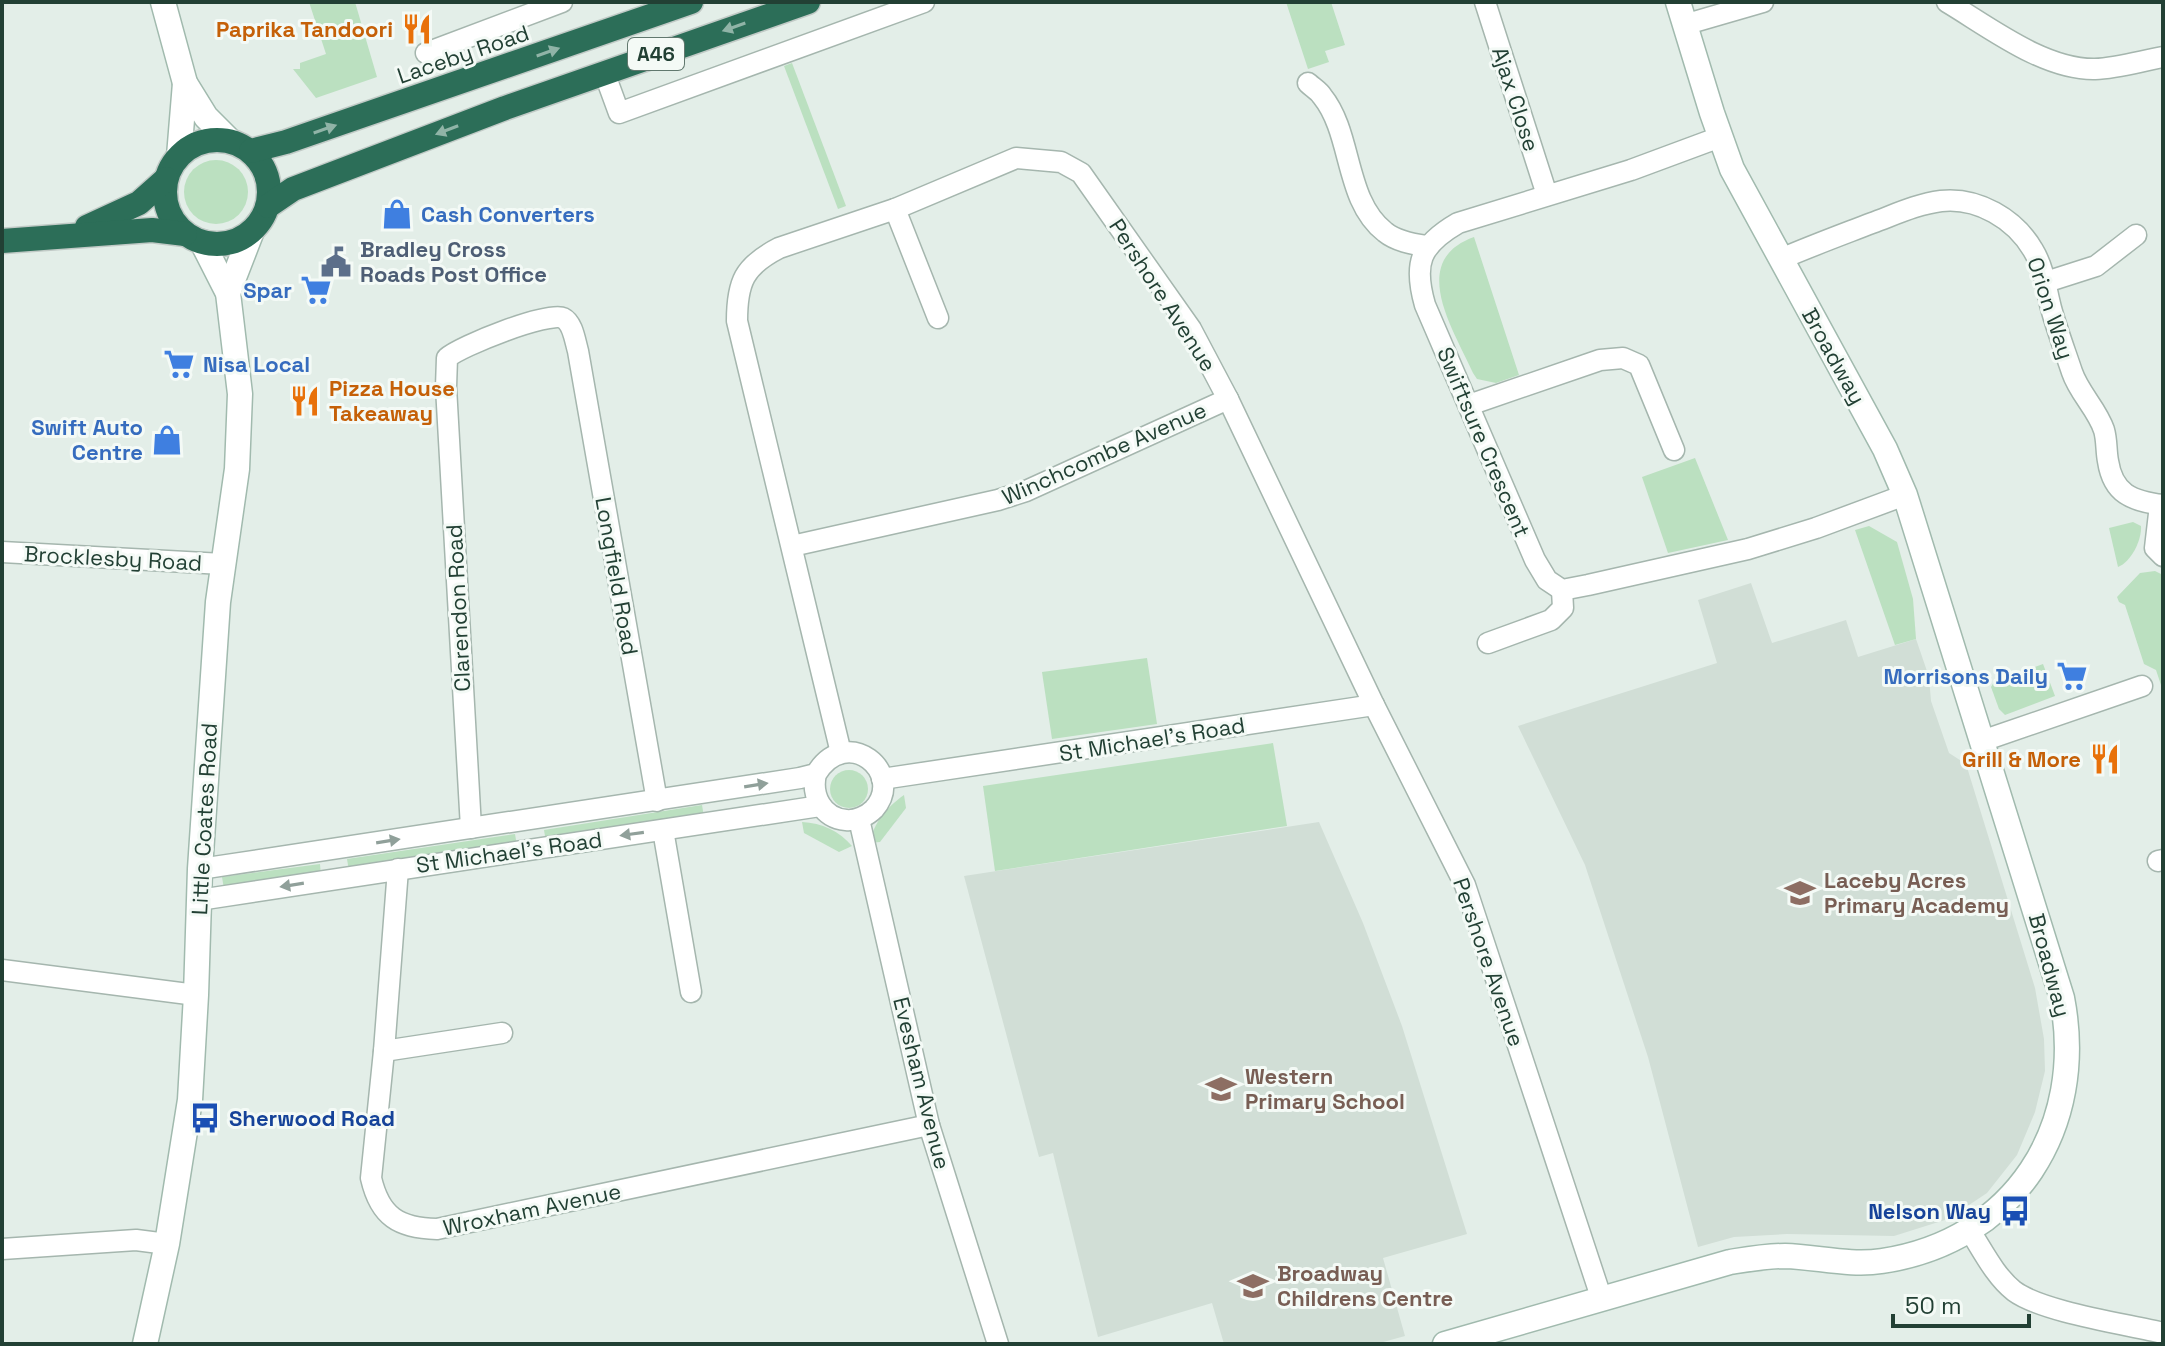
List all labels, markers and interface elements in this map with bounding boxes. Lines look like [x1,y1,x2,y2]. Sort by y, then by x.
restaurant icon: Paprika Tandoori [400,12,434,46]
place label: Paprika Tandoori [216,15,393,43]
street label: Laceby Road [393,18,533,90]
one-way arrow [722,22,746,34]
road number: A46 [628,38,684,70]
street label: Ajax Close [1486,43,1546,155]
one-way arrow [536,45,560,57]
one-way arrow [314,122,338,134]
one-way arrow [435,124,459,137]
shop icon: Cash Converters [380,197,414,231]
place label: Cash Converters [421,200,595,228]
street label: Pershore Avenue [1103,213,1223,377]
place label: Bradley Cross Roads Post Office [360,235,547,288]
public building icon: Bradley Cross Roads Post Office [319,245,353,279]
street label: Orion Way [2021,253,2081,363]
supermarket icon: Spar [299,273,333,307]
place label: Spar [243,276,292,304]
street label: Broadway [1796,303,1872,409]
street label: Swiftsure Crescent [1431,343,1537,541]
supermarket icon: Nisa Local [162,347,196,381]
place label: Nisa Local [203,350,310,378]
place label: Pizza House Takeaway [329,374,455,427]
restaurant icon: Pizza House Takeaway [288,384,322,418]
street label: Winchcombe Avenue [997,395,1211,511]
place label: Swift Auto Centre [31,413,143,466]
shop icon: Swift Auto Centre [150,423,184,457]
street label: Longfield Road [589,495,645,657]
street label: Clarendon Road [440,524,476,692]
street label: Brocklesby Road [23,539,203,577]
supermarket icon: Morrisons Daily [2055,659,2089,693]
place label: Morrisons Daily [1884,662,2048,690]
street label: St Michael's Road [1057,710,1247,768]
street label: Little Coates Road [185,722,223,916]
restaurant icon: Grill & More [2088,742,2122,776]
place label: Grill & More [1962,745,2081,773]
one-way arrow [743,779,768,791]
street label: St Michael's Road [414,825,604,879]
one-way arrow [619,828,644,841]
one-way arrow [376,834,401,847]
place label: Laceby Acres Primary Academy [1824,866,2009,919]
street label: Pershore Avenue [1447,874,1531,1050]
school or university icon: Laceby Acres Primary Academy [1783,876,1817,910]
one-way arrow [279,880,304,892]
street label: Broadway [2023,910,2077,1020]
street label: Evesham Avenue [887,994,957,1172]
place label: Western Primary School [1245,1062,1405,1115]
school or university icon: Western Primary School [1204,1072,1238,1106]
bus stop icon: Sherwood Road [188,1101,222,1135]
place label: Sherwood Road [229,1104,395,1132]
street label: Wroxham Avenue [441,1176,623,1242]
bus stop icon: Nelson Way [1998,1194,2032,1228]
place label: Nelson Way [1868,1197,1991,1225]
place label: Broadway Childrens Centre [1277,1259,1453,1312]
school or university icon: Broadway Childrens Centre [1236,1269,1270,1303]
scale bar [1893,1278,2029,1328]
text: 50 m [1905,1290,1962,1321]

